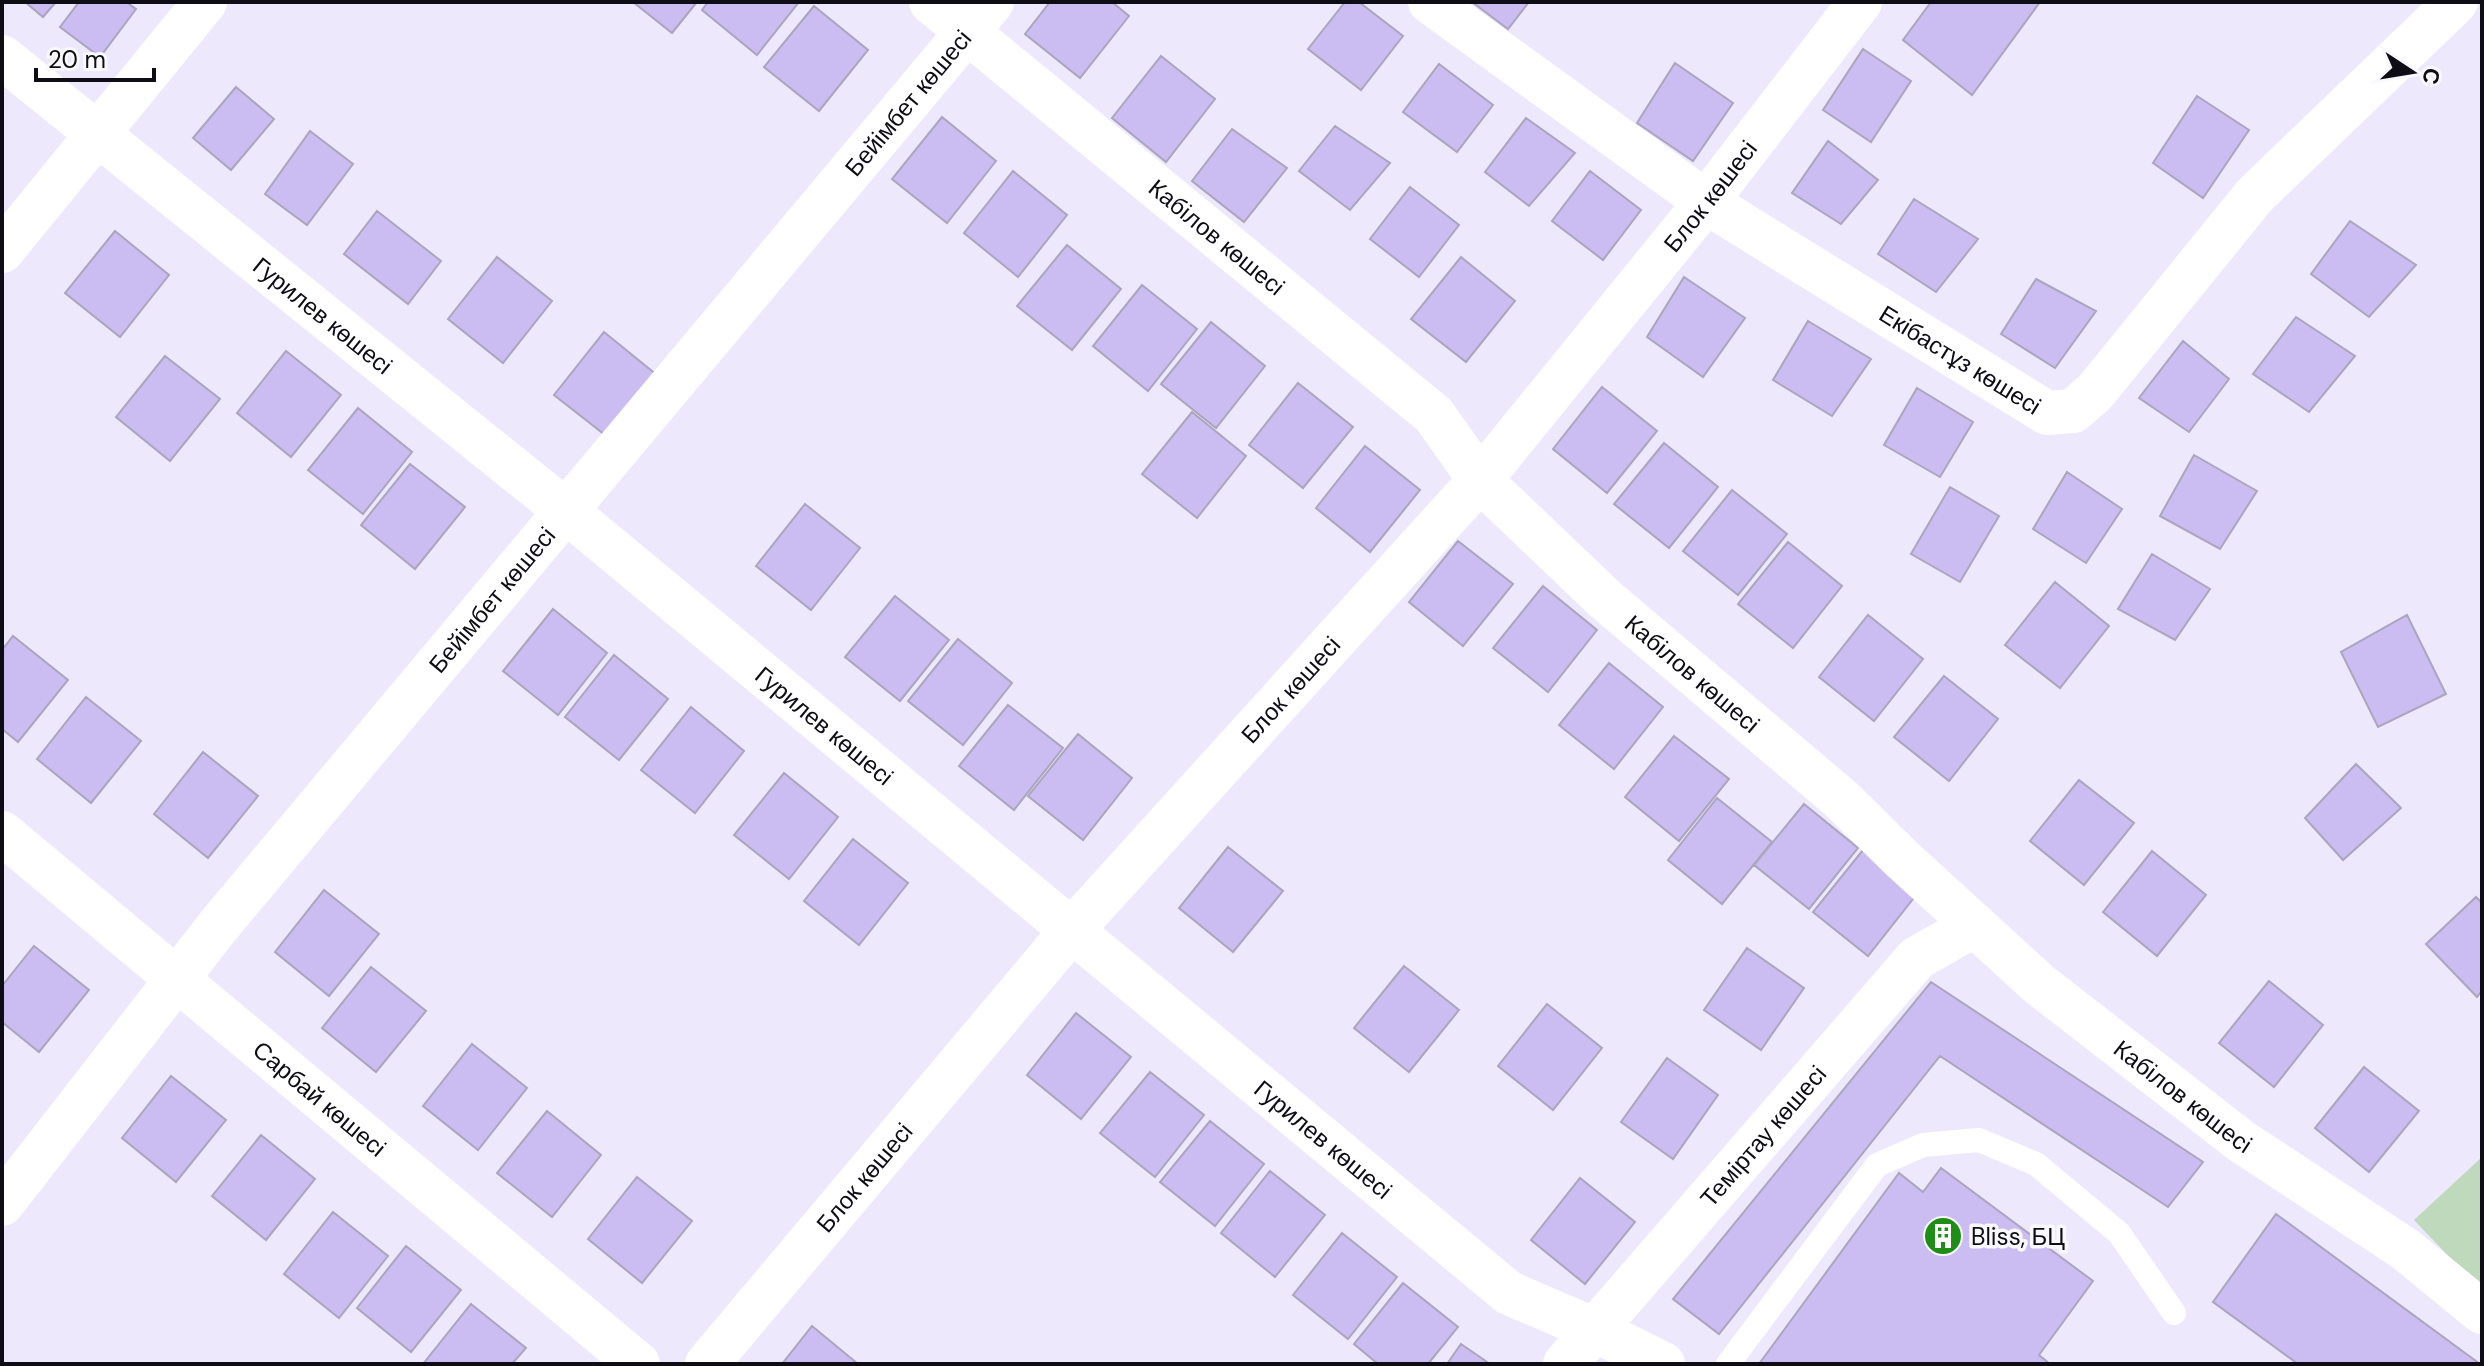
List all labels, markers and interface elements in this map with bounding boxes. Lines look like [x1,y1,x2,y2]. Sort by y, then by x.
street label: Бейімбет көшесі [838,23,978,182]
scale bar [36,32,154,82]
north arrow [2372,32,2452,112]
text: 20 m [48,44,106,75]
text: С [2415,65,2447,87]
street label: Блок көшесі [1656,134,1764,258]
street label: Кабілов көшесі [1143,172,1291,302]
street label: Гурилев көшесі [247,250,399,381]
street label: Екібастұз көшесі [1874,298,2047,421]
street label: Бейімбет көшесі [421,520,562,679]
street label: Кабілов көшесі [1619,608,1766,739]
street label: Блок көшесі [1234,629,1347,749]
street label: Гурилев көшесі [749,659,900,792]
street label: Кабілов көшесі [2108,1033,2258,1160]
street label: Сарбай көшесі [247,1034,393,1163]
street label: Теміртау көшесі [1693,1059,1833,1213]
street label: Гурилев көшесі [1248,1073,1399,1205]
street label: Блок көшесі [809,1116,919,1238]
building icon: Bliss, БЦ [1922,1215,1964,1257]
place label: Bliss, БЦ [1971,1221,2065,1252]

